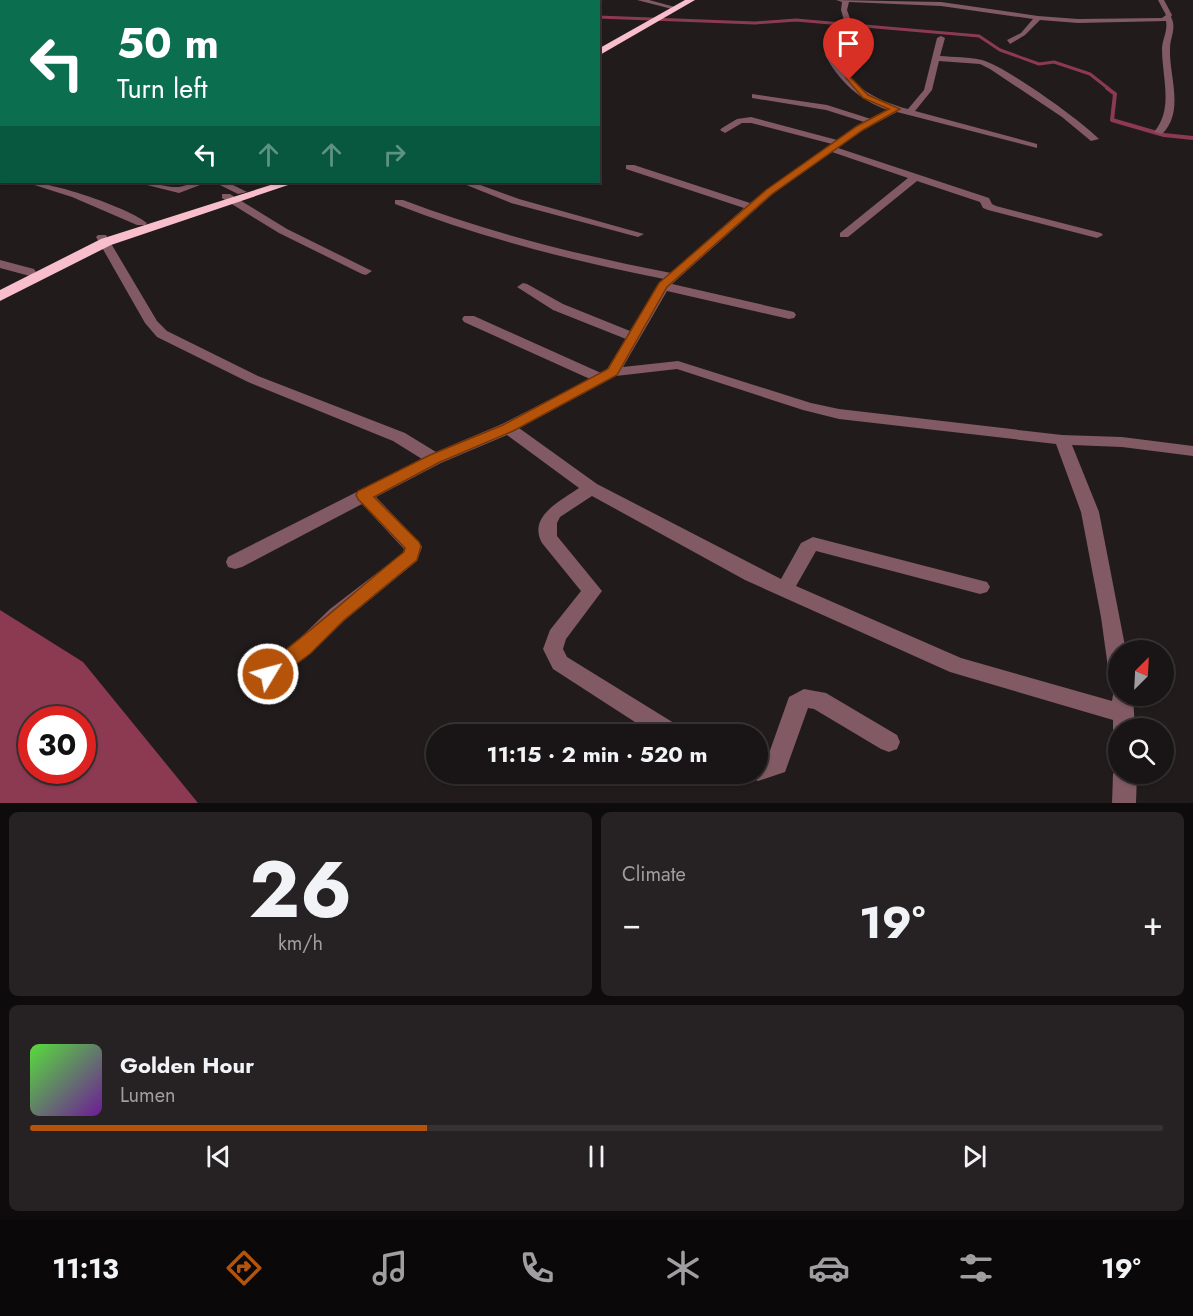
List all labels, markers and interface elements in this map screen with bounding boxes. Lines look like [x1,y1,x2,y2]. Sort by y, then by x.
text: 50 m [117,13,219,74]
pin [823,18,874,80]
icon: left [18,24,96,102]
icon: arrive [832,27,865,60]
text: Turn left [117,69,207,108]
icon: left [189,138,222,171]
icon: ahead [252,138,285,171]
icon: ahead [315,138,348,171]
icon: right [378,138,411,171]
north arrow [1108,640,1174,706]
map controls [1108,640,1174,784]
position arrow [236,642,300,706]
speed limit sign: 30 [18,706,96,784]
button: search [1108,718,1174,784]
text: 11:15 · 2 min · 520 m [486,738,708,770]
text: 26 [249,834,352,946]
text: Climate [622,860,686,889]
text: 19° [859,890,925,955]
text: − [622,900,641,947]
text: + [1143,900,1163,947]
text: km/h [278,929,323,958]
text: Golden Hour [120,1049,254,1081]
text: Lumen [120,1081,176,1110]
icon: previous [202,1140,235,1173]
icon: pause [580,1140,613,1173]
icon: next [958,1140,991,1173]
icon: directions [223,1247,265,1289]
icon: music [369,1247,411,1289]
icon: phone [516,1247,558,1289]
icon: climate [662,1247,704,1289]
icon: car [808,1247,850,1289]
icon: filters [955,1247,997,1289]
text: 11:13 [52,1249,119,1288]
text: 19° [1101,1249,1141,1288]

